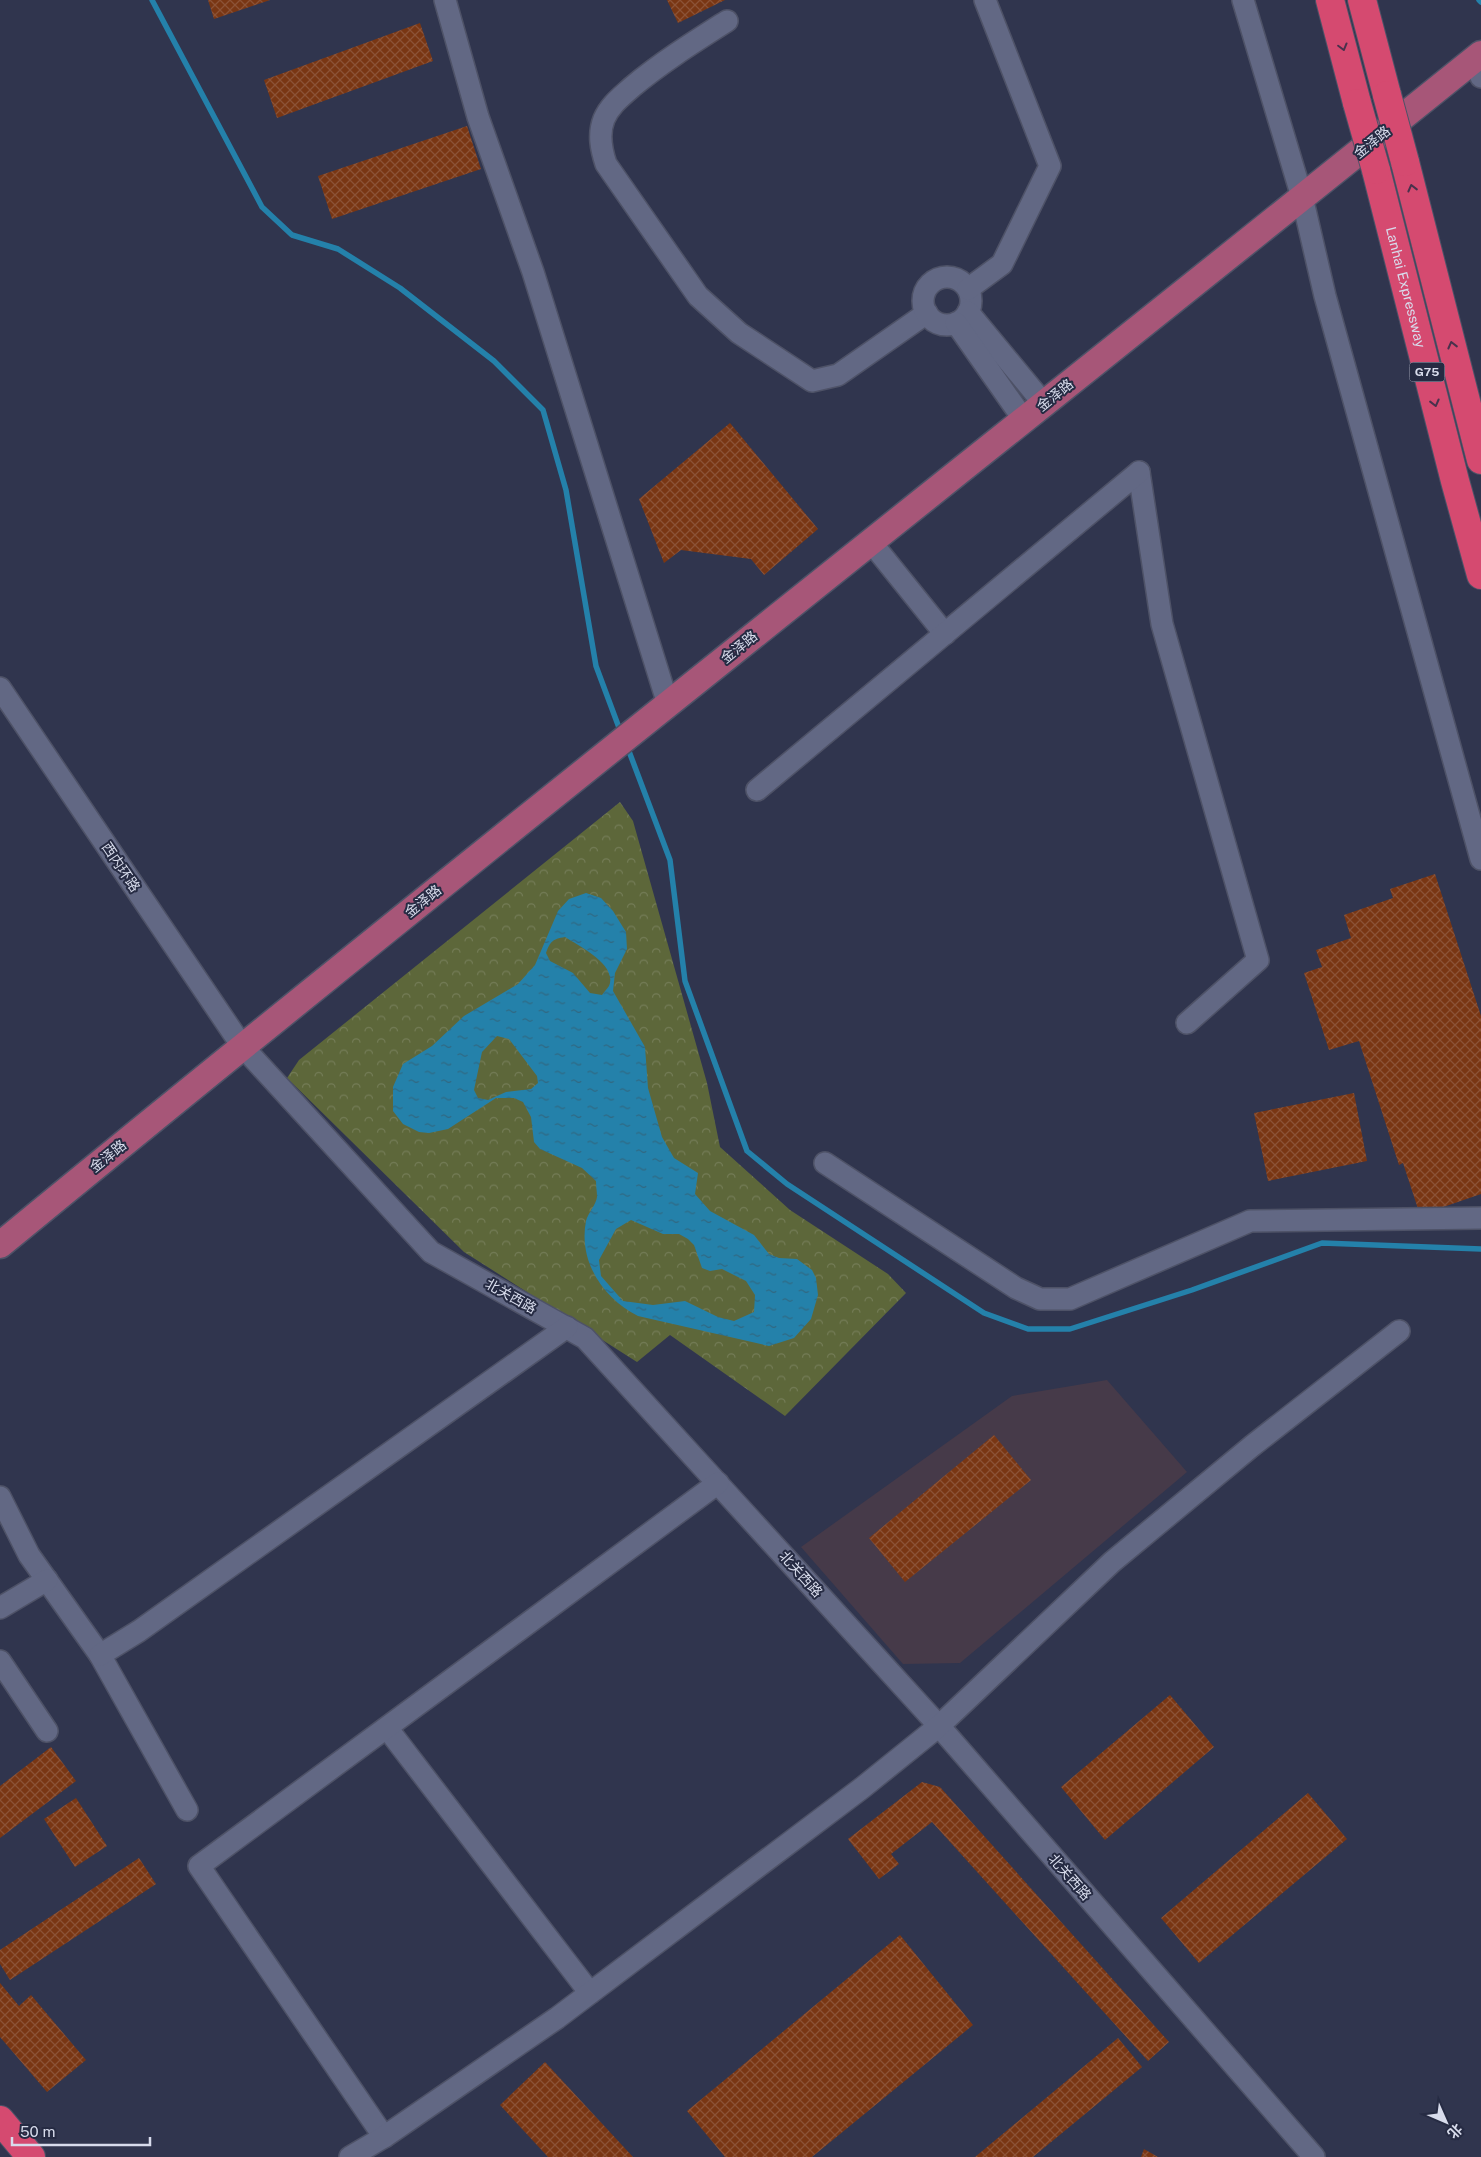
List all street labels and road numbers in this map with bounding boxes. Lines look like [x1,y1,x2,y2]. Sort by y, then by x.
street label: 金泽路 [1351,123,1393,161]
street label: Lanhai Expressway [1383,225,1429,350]
road number: G75 [1410,362,1444,382]
street label: 金泽路 [1034,376,1076,414]
street label: 金泽路 [718,628,760,666]
street label: 西内环路 [99,839,143,895]
street label: 金泽路 [402,882,444,920]
street label: 金泽路 [87,1137,129,1175]
street label: 北关西路 [483,1275,539,1317]
street label: 北关西路 [776,1548,826,1600]
street label: 北关西路 [1046,1851,1094,1903]

